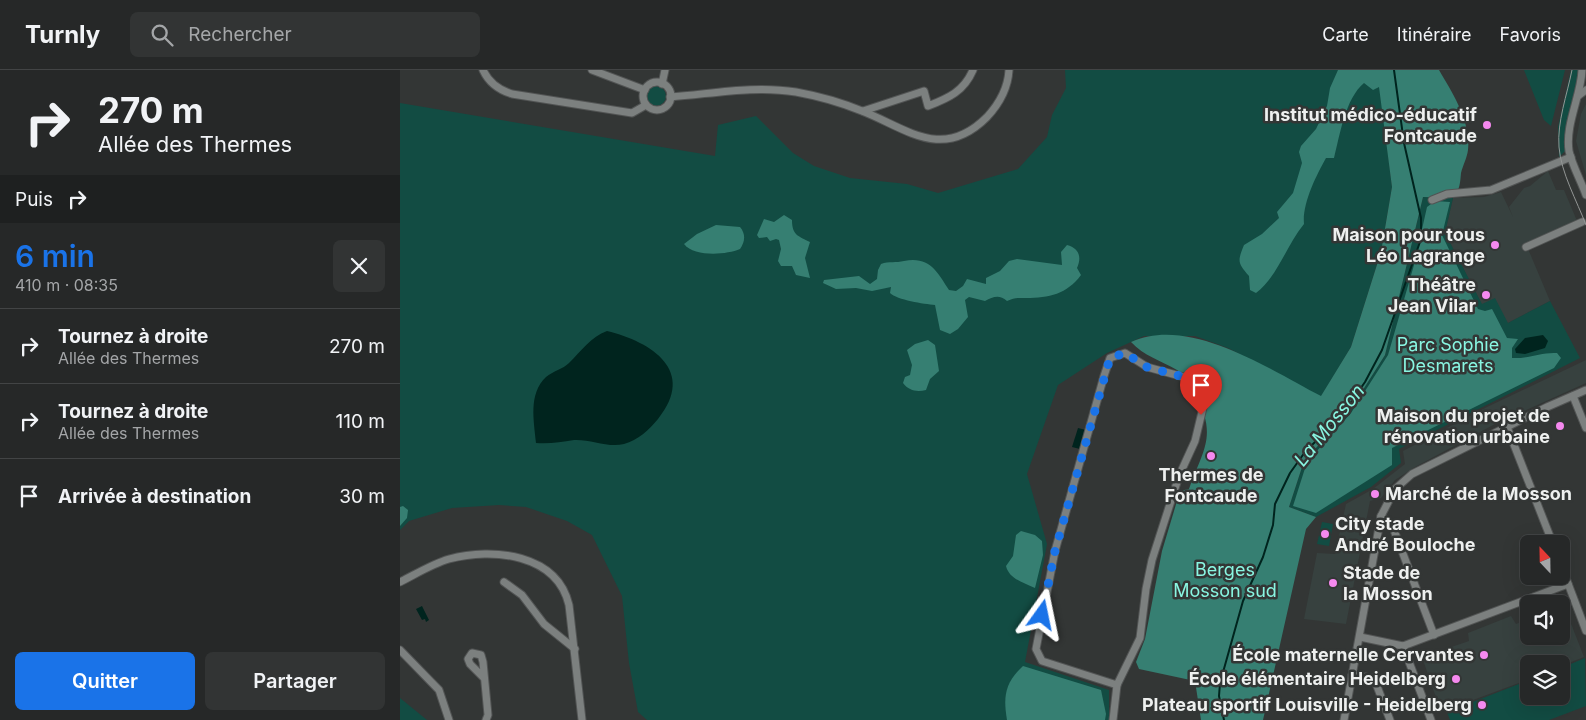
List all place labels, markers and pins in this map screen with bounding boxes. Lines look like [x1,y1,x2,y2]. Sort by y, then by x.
place label: Institut médico-éducatif Fontcaude [1264,104,1477,146]
marker: Institut médico-éducatif Fontcaude [1481,119,1493,131]
place label: Maison pour tous Léo Lagrange [1332,224,1485,266]
marker: Maison pour tous Léo Lagrange [1489,239,1501,251]
place label: Théâtre Jean Vilar [1388,274,1476,316]
marker: Théâtre Jean Vilar [1480,289,1492,301]
pin [1180,364,1222,415]
place label: Maison du projet de rénovation urbaine [1377,405,1550,447]
marker: Maison du projet de rénovation urbaine [1554,420,1566,432]
marker: Thermes de Fontcaude [1205,450,1217,462]
place label: Thermes de Fontcaude [1159,464,1264,506]
place label: Marché de la Mosson [1385,483,1572,504]
marker: Marché de la Mosson [1369,488,1381,500]
place label: City stade André Bouloche [1335,513,1476,555]
marker: City stade André Bouloche [1319,528,1331,540]
place label: Stade de la Mosson [1343,562,1433,604]
marker: Stade de la Mosson [1327,577,1339,589]
place label: École maternelle Cervantes [1232,644,1474,665]
marker: École maternelle Cervantes [1478,649,1490,661]
place label: École élémentaire Heidelberg [1189,668,1446,689]
marker: École élémentaire Heidelberg [1450,673,1462,685]
place label: Plateau sportif Louisville - Heidelberg [1142,694,1472,715]
marker: Plateau sportif Louisville - Heidelberg [1476,699,1488,711]

